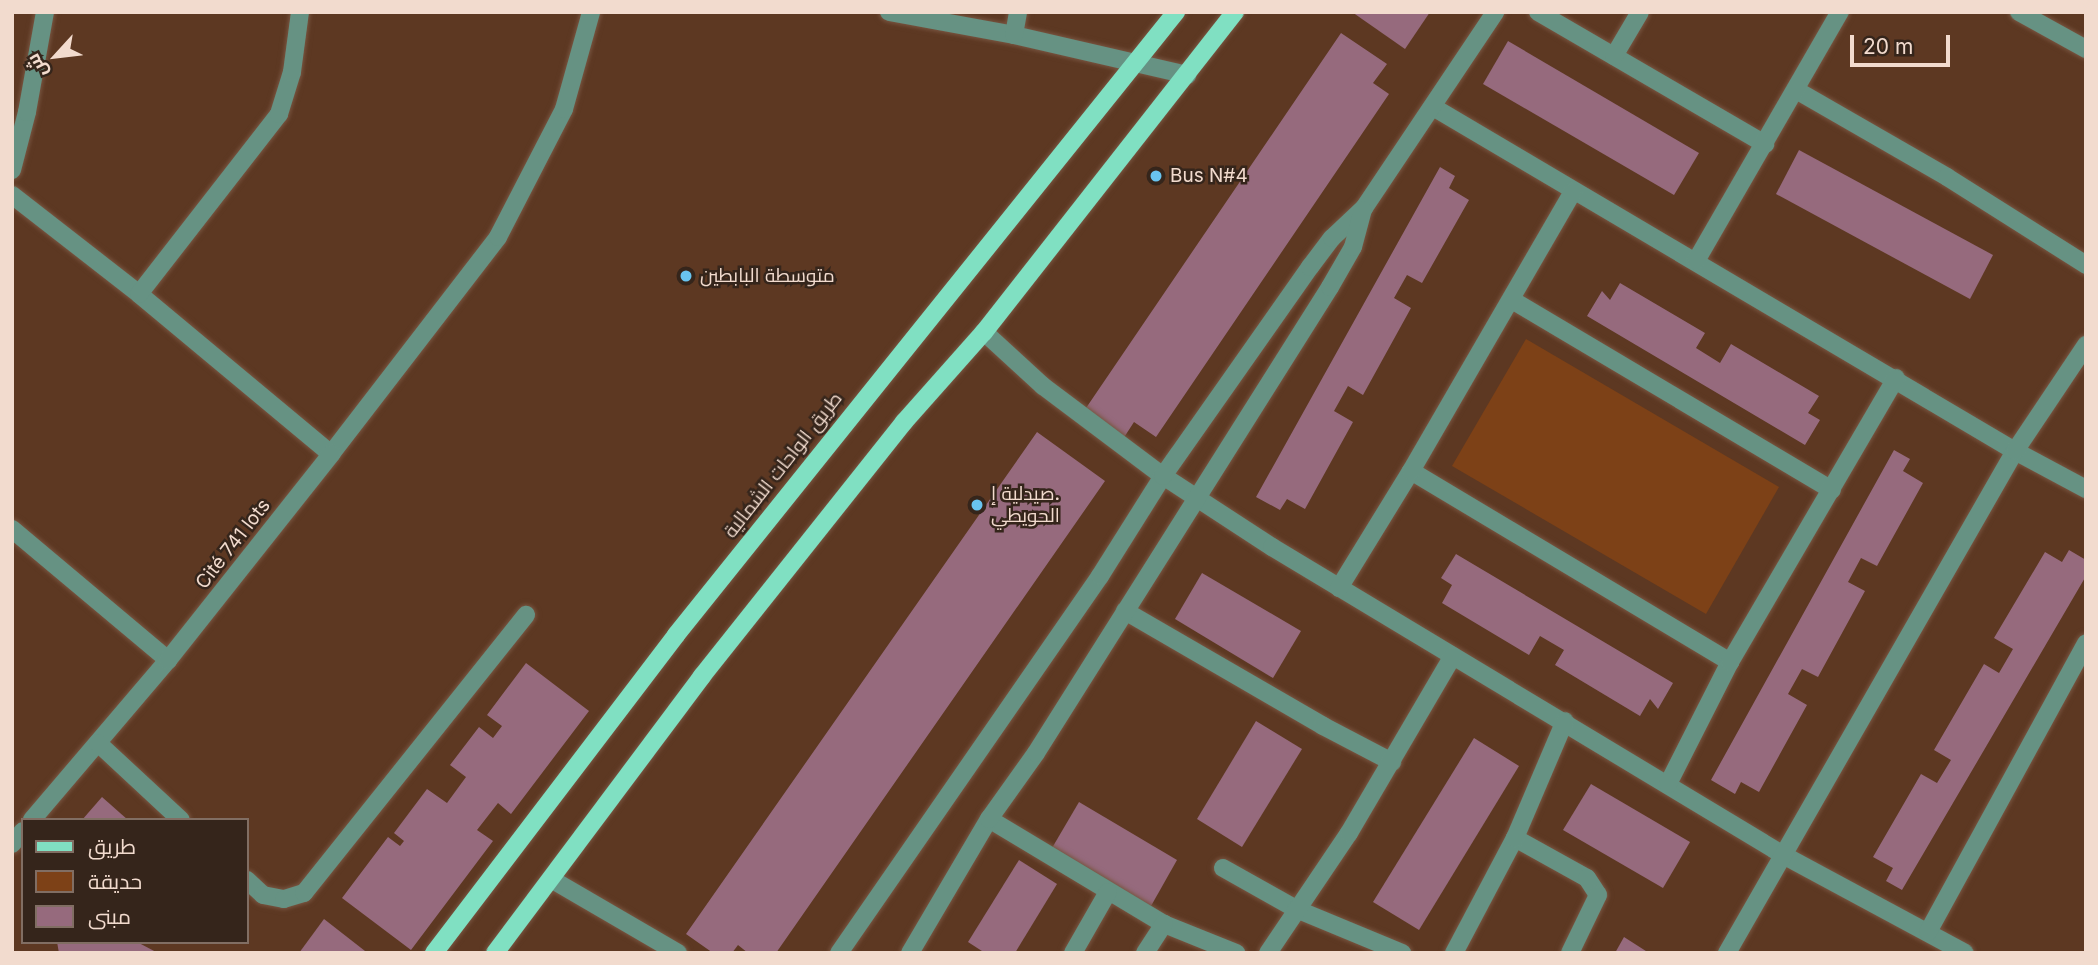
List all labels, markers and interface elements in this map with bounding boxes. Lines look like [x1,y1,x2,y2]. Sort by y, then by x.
north arrow [21,21,91,91]
scale bar [1853,21,1953,65]
text: 20 m [1863,34,1913,59]
text: ش [21,50,53,82]
place label: Bus N#4 [1170,165,1248,187]
marker: Bus N#4 [1148,168,1164,184]
place label: متوسطة البابطين [700,265,835,287]
marker: متوسطة البابطين [678,268,694,284]
street label: طريق الواحات الشمالية [719,388,847,542]
place label: صيدلية إ. الحويطي [991,483,1060,527]
street label: Cité 741 lots [191,495,275,593]
marker: صيدلية إ. الحويطي [969,497,985,513]
legend [21,818,248,944]
text: طريق [88,834,136,859]
text: حديقة [88,869,142,894]
text: مبنى [88,904,131,929]

